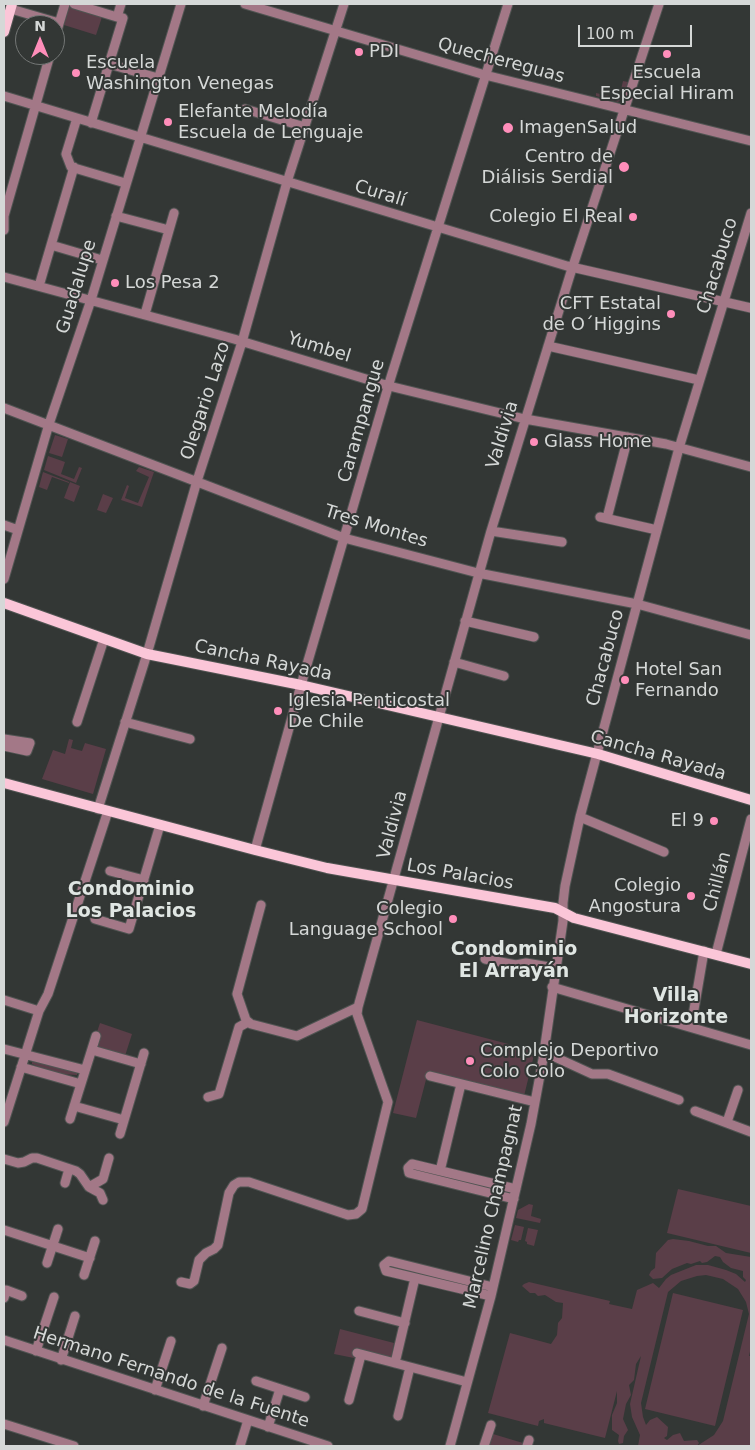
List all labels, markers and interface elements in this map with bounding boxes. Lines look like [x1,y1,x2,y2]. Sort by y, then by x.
north arrow [15,15,65,65]
scale bar [580,15,694,47]
text: N [34,18,46,34]
text: 100 m [586,25,634,43]
street label: Quechereguas [435,34,567,88]
place label: PDI [369,41,399,63]
marker: PDI [353,46,365,58]
marker: Escuela Especial Hiram [661,48,673,60]
place label: Escuela Washington Venegas [86,52,274,94]
place label: Escuela Especial Hiram [600,62,734,104]
marker: Escuela Washington Venegas [70,67,82,79]
place label: Elefante Melodía Escuela de Lenguaje [178,101,363,144]
marker: Elefante Melodía Escuela de Lenguaje [162,116,174,128]
place label: ImagenSalud [519,117,637,139]
marker: ImagenSalud [501,121,515,135]
place label: Centro de Diálisis Serdial [482,146,613,188]
marker: Centro de Diálisis Serdial [617,160,631,174]
street label: Curalí [352,176,408,212]
place label: Colegio El Real [489,206,623,228]
marker: Colegio El Real [627,211,639,223]
street label: Chacabuco [693,215,743,317]
street label: Guadalupe [52,237,102,337]
place label: Los Pesa 2 [125,272,220,294]
marker: Los Pesa 2 [109,277,121,289]
place label: CFT Estatal de O´Higgins [542,293,661,336]
marker: CFT Estatal de O´Higgins [665,308,677,320]
street label: Yumbel [285,328,353,368]
street label: Olegario Lazo [177,339,235,463]
street label: Carampangue [334,357,390,485]
street label: Valdivia [482,398,524,472]
place label: Glass Home [544,431,652,453]
marker: Glass Home [528,436,540,448]
street label: Tres Montes [322,501,430,553]
street label: Chacabuco [583,607,629,709]
street label: Cancha Rayada [192,636,334,686]
place label: Hotel San Fernando [635,659,722,702]
marker: Hotel San Fernando [619,674,631,686]
place label: Iglesia Penticostal De Chile [288,690,450,732]
marker: Iglesia Penticostal De Chile [272,705,284,717]
street label: Cancha Rayada [588,726,728,786]
street label: Valdivia [374,788,412,862]
place label: El 9 [670,810,704,832]
marker: El 9 [708,815,720,827]
street label: Chillán [700,850,736,914]
street label: Los Palacios [405,855,515,895]
place label: Colegio Angostura [589,875,681,918]
district label: Condominio Los Palacios [66,879,196,923]
marker: Colegio Angostura [685,890,697,902]
place label: Colegio Language School [289,898,443,941]
marker: Colegio Language School [447,913,459,925]
district label: Condominio El Arrayán [451,939,577,983]
district label: Villa Horizonte [624,985,728,1029]
place label: Complejo Deportivo Colo Colo [480,1040,659,1082]
marker: Complejo Deportivo Colo Colo [464,1055,476,1067]
street label: Marcelino Champagnat [460,1103,528,1311]
street label: Hermano Fernando de la Fuente [30,1323,312,1433]

